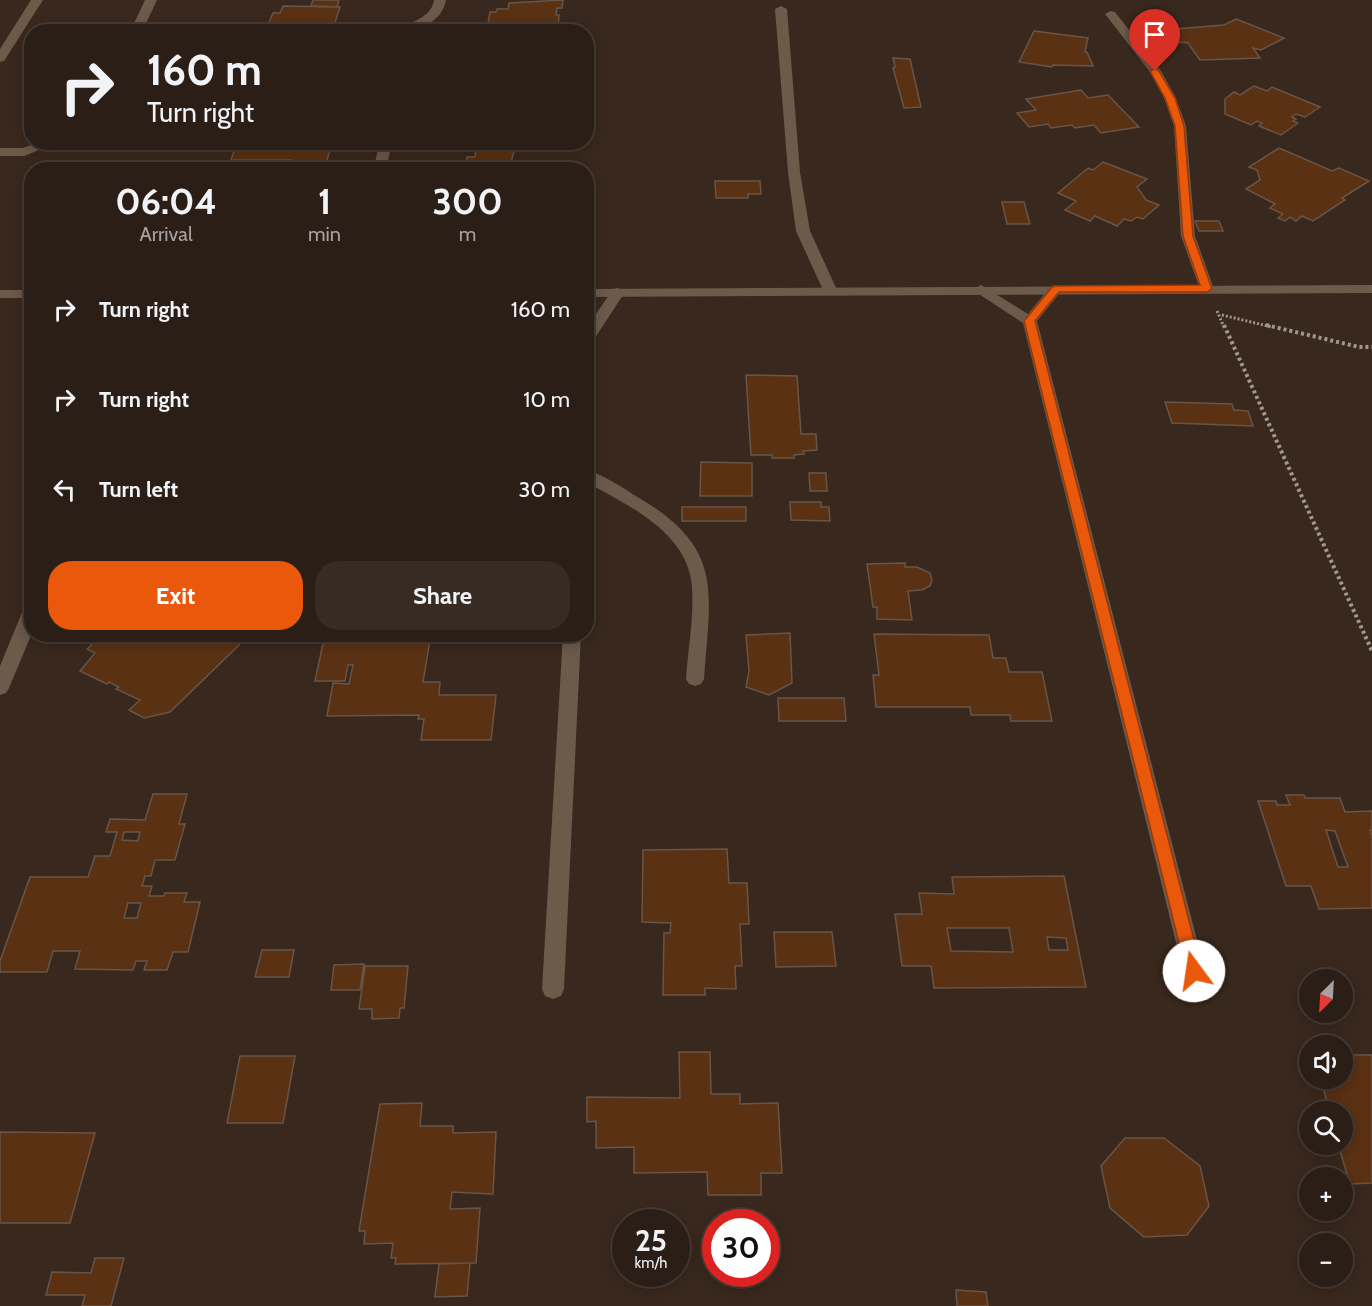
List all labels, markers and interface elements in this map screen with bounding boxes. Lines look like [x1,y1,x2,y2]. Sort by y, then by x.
pin [1129,9,1180,71]
icon: arrive [1138,18,1171,51]
text: 160 m [147,44,262,96]
icon: right [48,48,126,126]
text: Turn right [147,96,254,129]
text: 06:04 [115,179,217,223]
text: 1 [318,179,331,223]
text: 300 [432,179,503,223]
text: Arrival [139,222,193,246]
text: min [308,222,341,246]
text: m [459,222,476,246]
icon: right [48,293,81,326]
text: Turn right [99,296,189,323]
text: 160 m [511,296,570,323]
icon: right [48,383,81,416]
text: Turn right [99,386,189,413]
text: 10 m [523,386,570,413]
icon: left [48,473,81,506]
text: Turn left [99,476,178,503]
text: 30 m [518,476,570,503]
button: Exit [48,561,303,630]
button: Share [315,561,570,630]
position arrow [1162,939,1226,1003]
north arrow [1299,969,1353,1023]
map controls [1299,969,1353,1287]
button: sound [1299,1035,1353,1089]
button: search [1299,1101,1353,1155]
button: + [1299,1167,1353,1221]
speed limit sign: 30 [702,1209,780,1287]
text: 25 [635,1222,667,1259]
button: − [1299,1233,1353,1287]
text: km/h [635,1254,667,1272]

